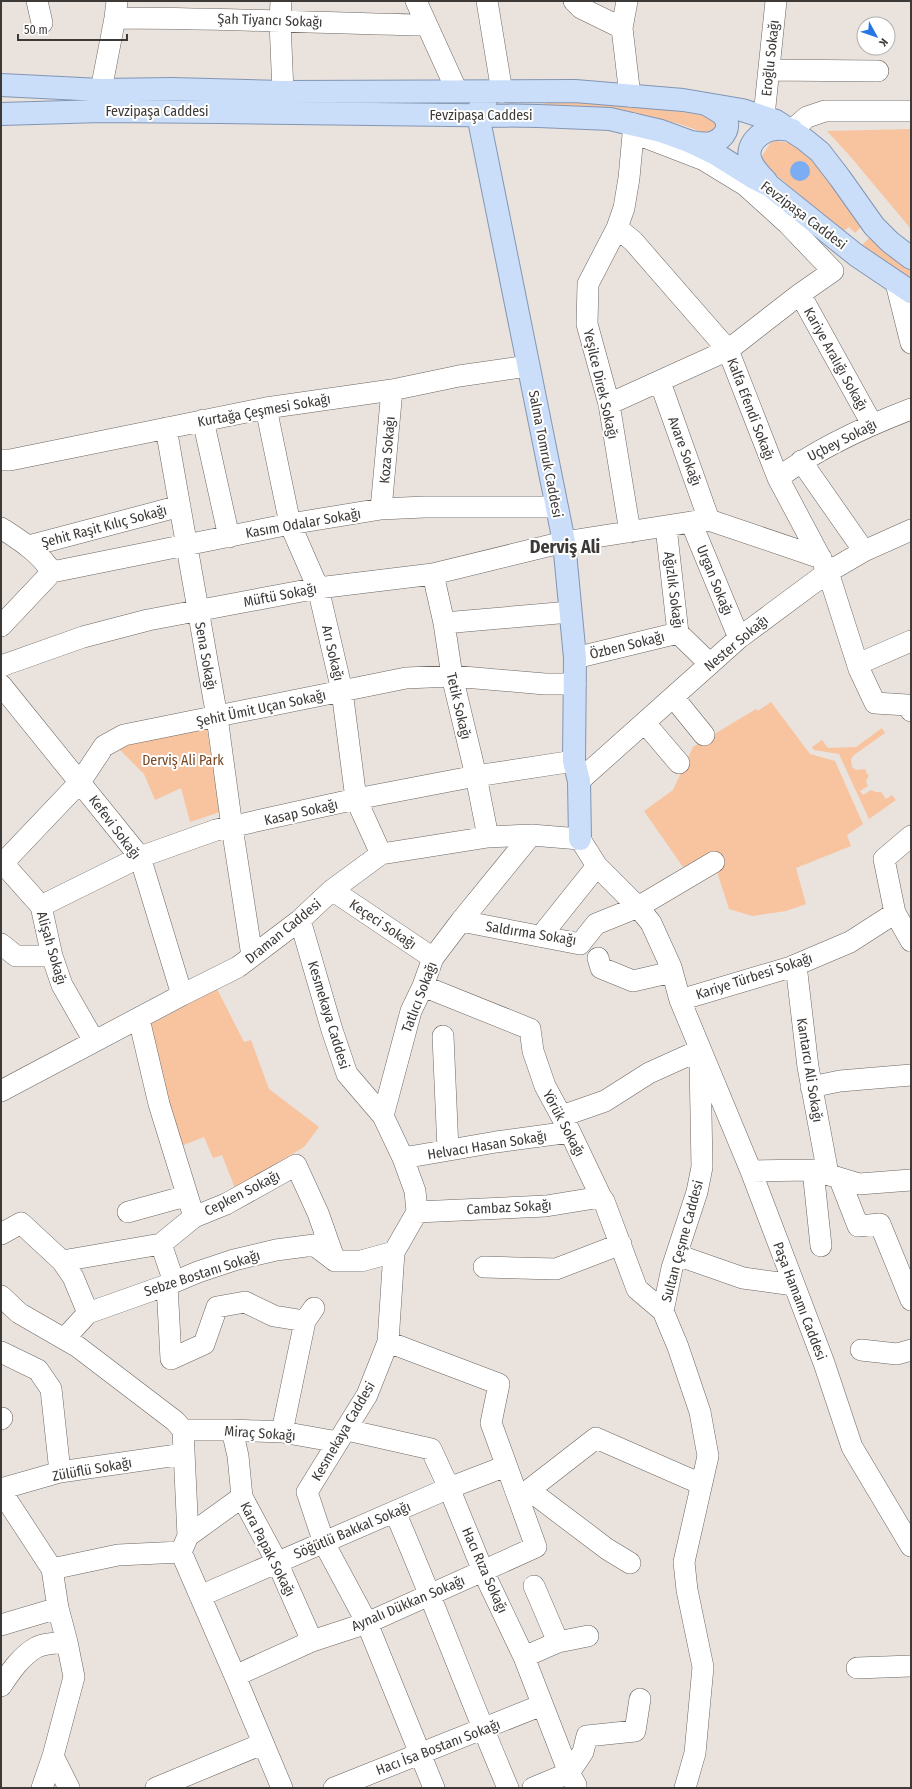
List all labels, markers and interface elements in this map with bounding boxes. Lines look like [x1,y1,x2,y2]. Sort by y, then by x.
street label: Şah Tiyancı Sokağı [217,10,323,31]
scale bar [18,16,127,42]
north arrow [856,16,896,56]
street label: Eroğlu Sokağı [758,19,783,97]
text: 50 m [24,23,48,37]
text: K [876,35,890,49]
street label: Fevzipaşa Caddesi [105,103,209,120]
street label: Fevzipaşa Caddesi [429,107,533,124]
street label: Fevzipaşa Caddesi [757,178,850,253]
street label: Kariye Aralığı Sokağı [800,305,871,414]
street label: Yeşilce Direk Sokağı [580,327,621,441]
street label: Kalfa Efendi Sokağı [723,356,778,463]
street label: Salma Tomruk Caddesi [525,389,566,519]
street label: Kurtağa Çeşmesi Sokağı [196,390,332,431]
street label: Avare Sokağı [664,414,705,488]
street label: Koza Sokağı [376,416,399,484]
street label: Uçbey Sokağı [805,416,880,465]
street label: Şehit Raşit Kılıç Sokağı [40,502,169,551]
street label: Kasım Odalar Sokağı [244,505,362,542]
district label: Derviş Ali [530,536,600,558]
street label: Urgan Sokağı [693,543,736,618]
street label: Ağızlık Sokağı [660,551,687,630]
street label: Müftü Sokağı [242,580,318,611]
street label: Nester Sokağı [701,612,772,675]
street label: Sena Sokağı [191,621,220,691]
street label: Arı Sokağı [318,624,347,683]
street label: Özben Sokağı [588,627,666,663]
street label: Tetik Sokağı [443,671,474,741]
street label: Şehit Ümit Uçan Sokağı [195,685,327,731]
park label: Derviş Ali Park [142,752,224,769]
street label: Kefevi Sokağı [85,792,144,863]
street label: Kasap Sokağı [263,796,340,829]
street label: Draman Caddesi [242,896,325,967]
street label: Keçeci Sokağı [346,896,419,953]
street label: Alişah Sokağı [33,910,70,987]
street label: Saldırma Sokağı [484,918,577,949]
street label: Kariye Türbesi Sokağı [694,950,815,1003]
street label: Kesmekaya Caddesi [304,959,353,1071]
street label: Tatlıcı Sokağı [398,959,441,1035]
street label: Kantarcı Ali Sokağı [793,1017,826,1124]
street label: Yörük Sokağı [539,1087,588,1159]
street label: Helvacı Hasan Sokağı [426,1128,548,1163]
street label: Cepken Sokağı [202,1167,283,1220]
street label: Sultan Çeşme Caddesi [658,1178,707,1304]
street label: Cambaz Sokağı [466,1197,552,1218]
street label: Paşa Hamamı Caddesi [769,1240,830,1363]
street label: Sebze Bostanı Sokağı [142,1247,262,1300]
street label: Kesmekaya Caddesi [308,1378,379,1484]
street label: Miraç Sokağı [224,1423,296,1444]
street label: Zülüflü Sokağı [51,1454,133,1485]
street label: Söğütlü Bakkal Sokağı [291,1498,413,1563]
street label: Kara Papak Sokağı [236,1499,299,1599]
street label: Hacı Rıza Sokağı [458,1525,511,1616]
street label: Aynalı Dükkan Sokağı [349,1572,467,1635]
street label: Hacı İsa Bostanı Sokağı [374,1716,503,1779]

